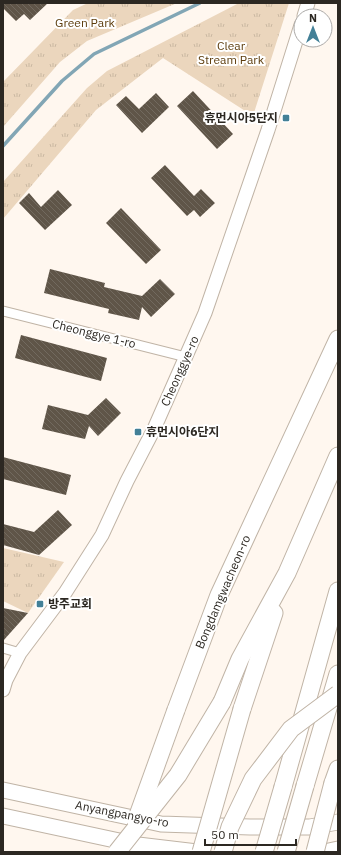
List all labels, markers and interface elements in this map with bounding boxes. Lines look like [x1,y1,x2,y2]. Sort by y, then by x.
north arrow [293,8,333,48]
text: N [309,11,317,25]
park label: Green Park [55,15,116,30]
park label: Clear Stream Park [198,38,265,67]
place label: 휴먼시아5단지 [205,110,278,125]
marker: 휴먼시아5단지 [281,113,291,123]
street label: Cheonggye 1-ro [51,316,138,351]
street label: Cheonggye-ro [157,333,202,408]
place label: 휴먼시아6단지 [146,424,219,439]
marker: 휴먼시아6단지 [133,427,143,437]
street label: Bongdamgwacheon-ro [192,532,253,651]
place label: 방주교회 [48,596,92,611]
marker: 방주교회 [35,599,45,609]
street label: Anyangpangyo-ro [74,797,170,830]
scale bar [205,821,296,847]
text: 50 m [211,827,239,842]

